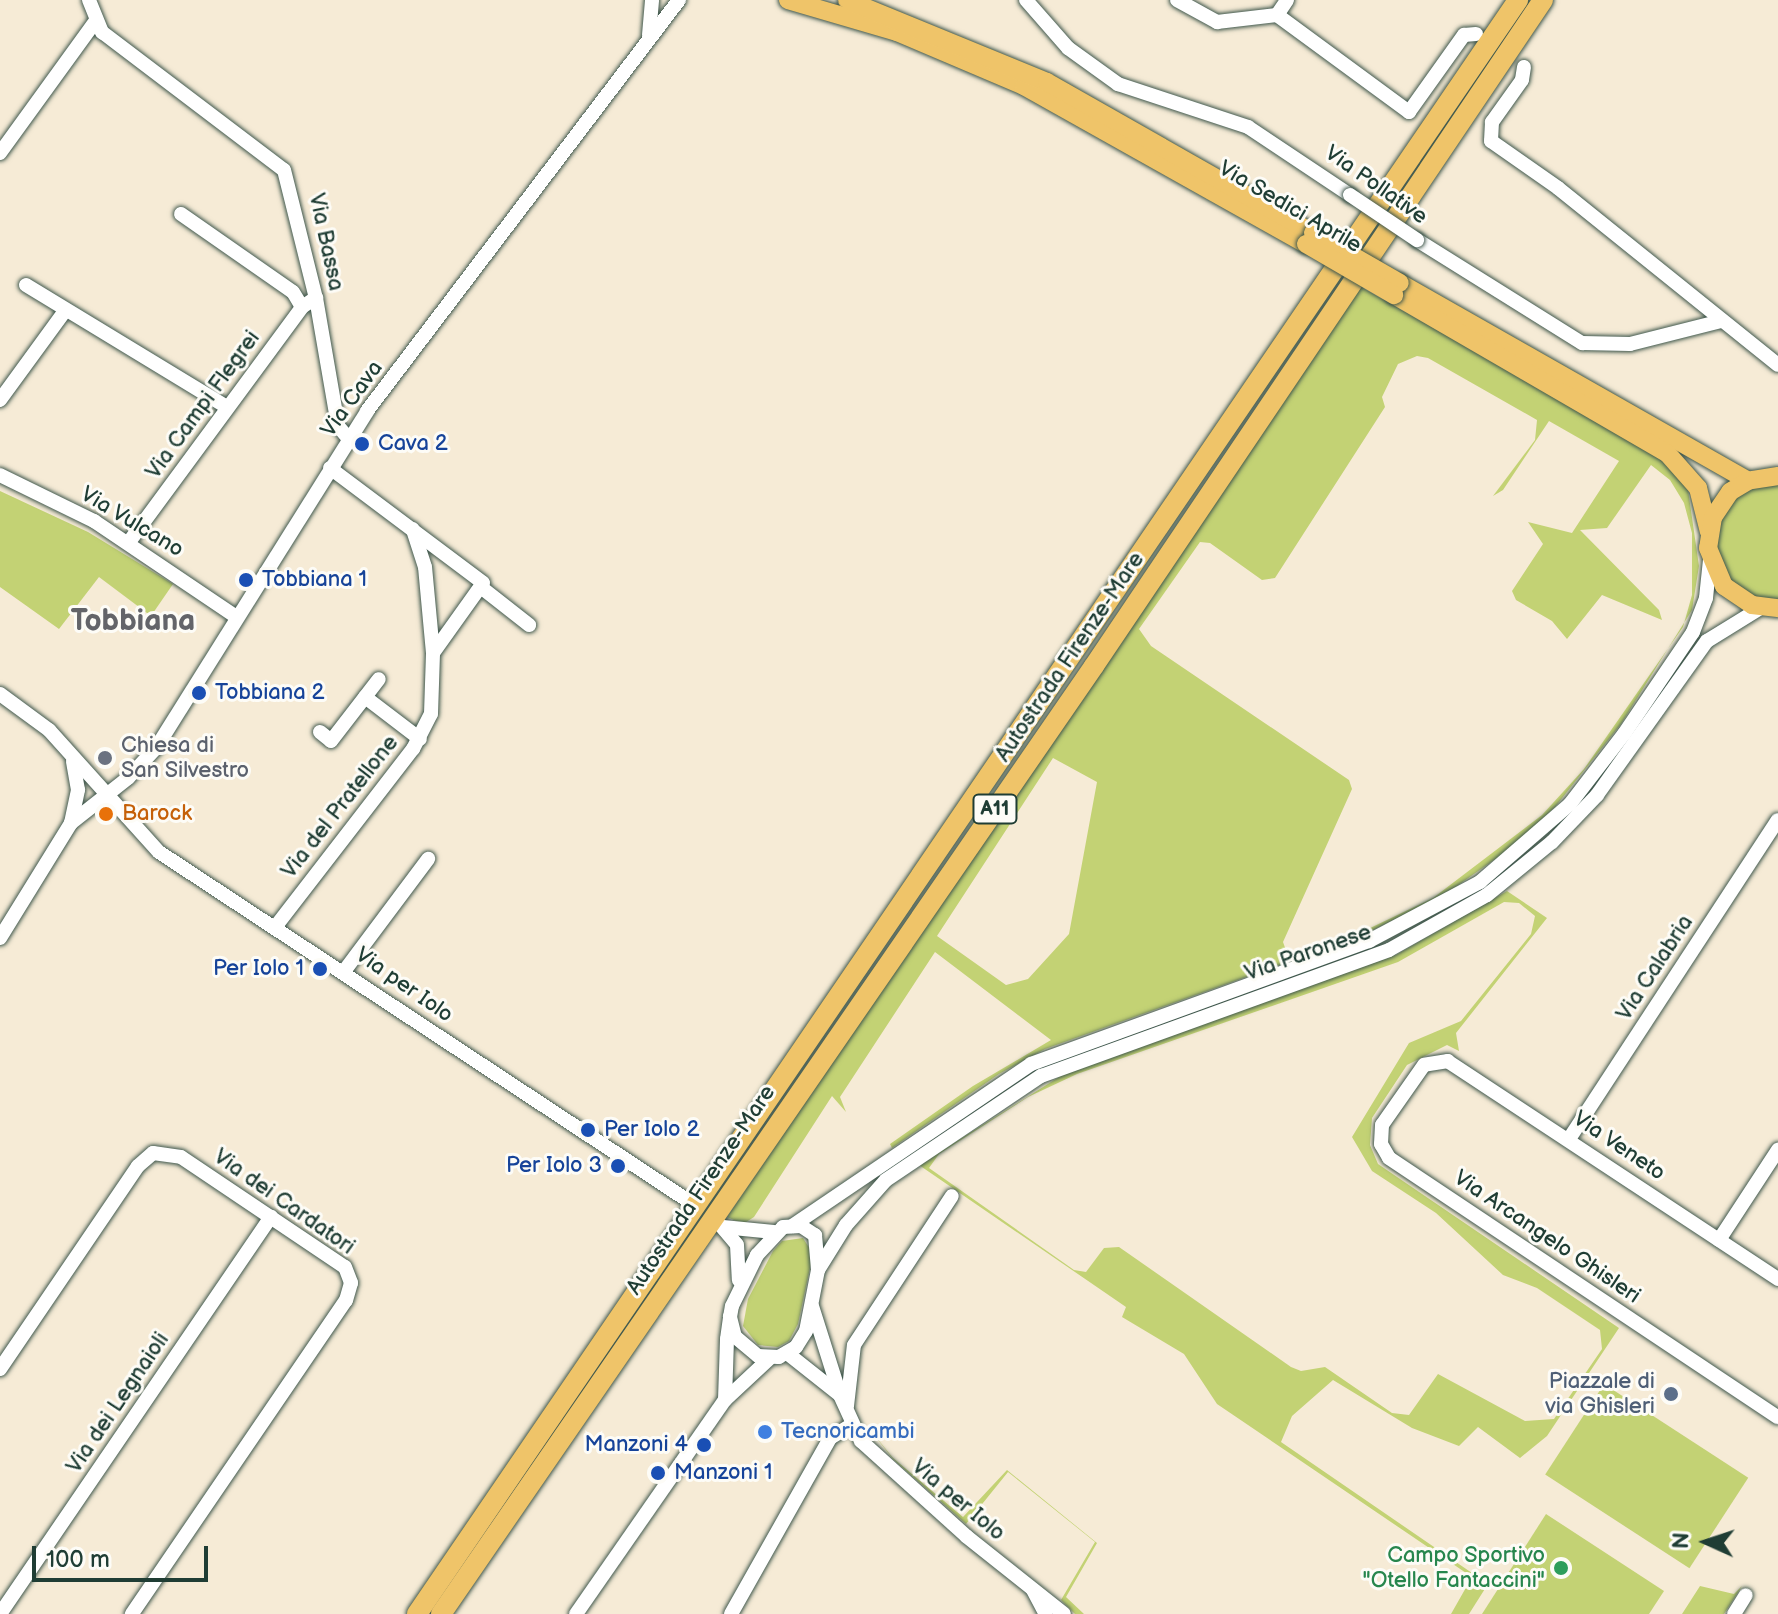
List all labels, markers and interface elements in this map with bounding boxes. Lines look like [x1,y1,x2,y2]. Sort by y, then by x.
street label: Via Pollative [1320,140,1432,230]
street label: Via Sedici Aprile [1214,155,1366,259]
street label: Via Bassa [303,191,349,293]
street label: Via Campi Flegrei [140,326,266,484]
street label: Via Cava [315,356,389,442]
place label: Cava 2 [378,431,448,457]
marker: Cava 2 [353,435,371,453]
street label: Via Vulcano [76,481,188,563]
street label: Autostrada Firenze-Mare [990,547,1150,767]
place label: Tobbiana 1 [262,567,367,593]
marker: Tobbiana 1 [237,571,255,589]
district label: Tobbiana [71,603,195,639]
place label: Tobbiana 2 [215,680,325,706]
marker: Tobbiana 2 [190,684,208,702]
street label: Via del Pratellone [276,730,404,884]
place label: Chiesa di San Silvestro [121,732,249,784]
marker: Chiesa di San Silvestro [96,749,114,767]
road number: A11 [971,793,1019,825]
place label: Barock [122,801,192,827]
marker: Barock [97,805,115,823]
street label: Via Calabria [1611,910,1699,1026]
street label: Via Paronese [1241,919,1375,987]
street label: Via per Iolo [350,942,458,1028]
place label: Per Iolo 1 [213,956,304,982]
marker: Per Iolo 1 [311,960,329,978]
street label: Autostrada Firenze-Mare [621,1080,781,1300]
street label: Via Veneto [1568,1105,1670,1187]
place label: Per Iolo 2 [604,1117,699,1143]
marker: Per Iolo 2 [579,1121,597,1139]
street label: Via dei Cardatori [208,1144,360,1260]
place label: Per Iolo 3 [506,1153,602,1179]
marker: Per Iolo 3 [609,1157,627,1175]
street label: Via Arcangelo Ghisleri [1449,1165,1645,1309]
street label: Via dei Legnaioli [61,1328,175,1478]
place label: Piazzale di via Ghisleri [1545,1368,1655,1420]
marker: Piazzale di via Ghisleri [1662,1385,1680,1403]
place label: Tecnoricambi [781,1419,915,1445]
marker: Tecnoricambi [756,1423,774,1441]
place label: Manzoni 4 [584,1432,688,1458]
marker: Manzoni 4 [695,1436,713,1454]
street label: Via per Iolo [906,1453,1010,1547]
place label: Manzoni 1 [674,1460,773,1486]
marker: Manzoni 1 [649,1464,667,1482]
north arrow [1666,1502,1746,1582]
scale bar [36,1530,212,1580]
text: N [1668,1532,1695,1550]
place label: Campo Sportivo "Otello Fantaccini" [1363,1542,1545,1594]
text: 100 m [46,1545,110,1574]
marker: Campo Sportivo "Otello Fantaccini" [1552,1559,1570,1577]

